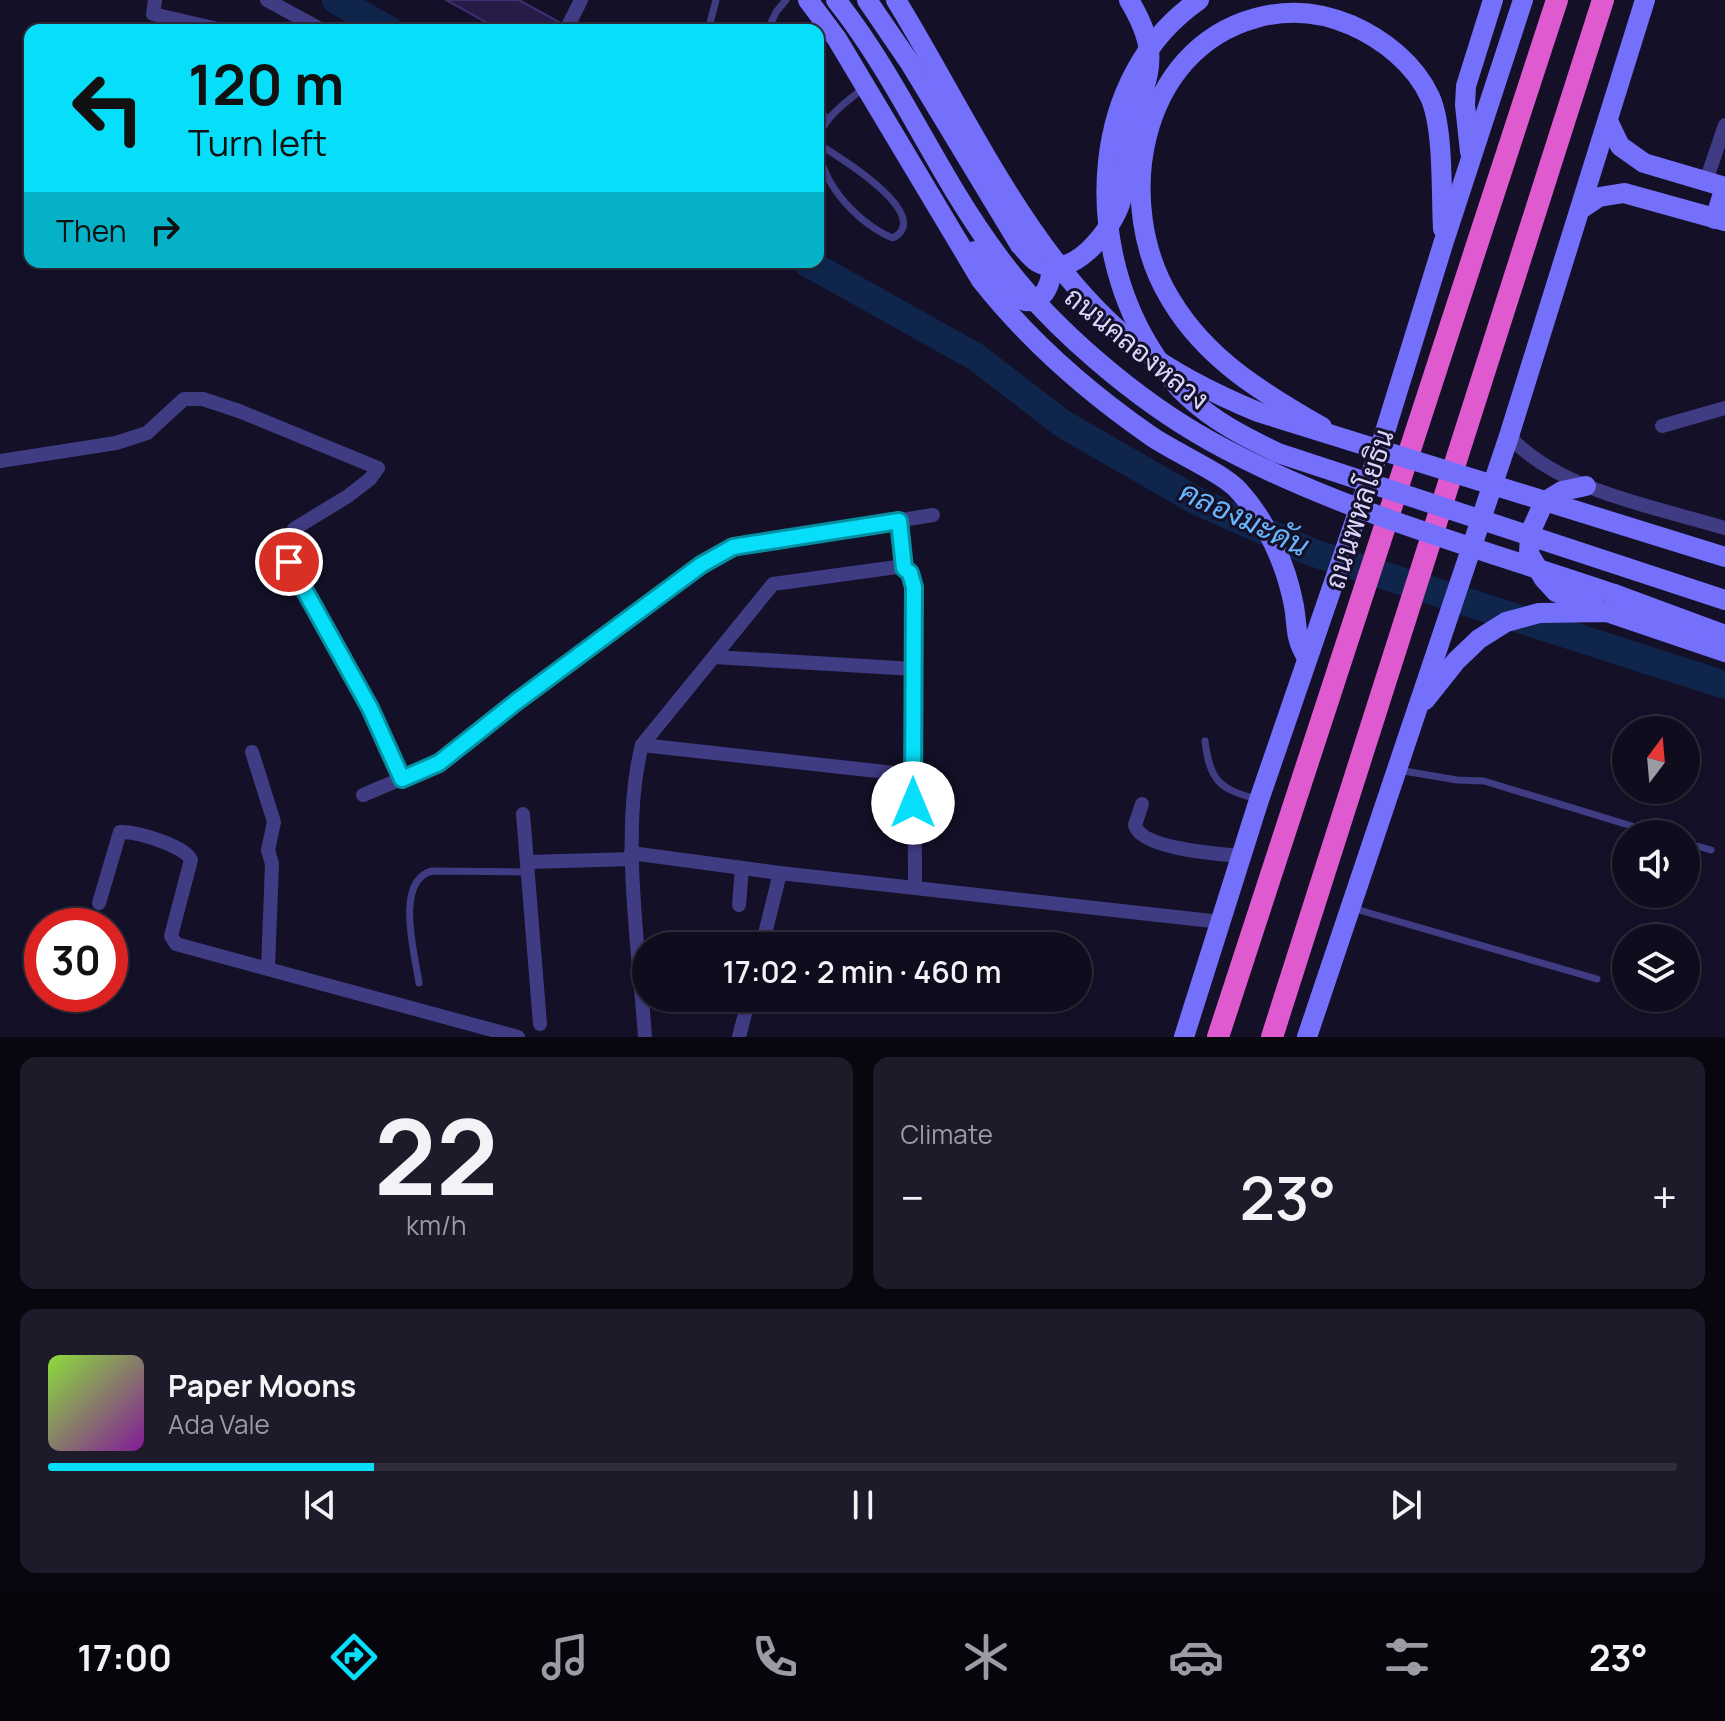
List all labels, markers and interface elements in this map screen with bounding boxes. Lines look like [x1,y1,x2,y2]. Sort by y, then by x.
text: 120 m [188,45,344,122]
icon: left [56,56,160,160]
text: Turn left [188,118,327,167]
icon: right [143,208,187,252]
text: Then [56,210,127,251]
street label: ถนนคลองหลวง [1058,277,1218,417]
street label: ถนนพหลโยธิน [1314,424,1402,593]
water label: คลองมะดัน [1173,470,1316,565]
pin [255,528,323,596]
icon: arrive [267,540,311,584]
north arrow [1612,716,1700,804]
map controls [1612,716,1700,1012]
position arrow [871,761,955,845]
button: sound [1612,820,1700,908]
speed limit sign: 30 [24,908,128,1012]
button: layers [1612,924,1700,1012]
text: 17:02 · 2 min · 460 m [722,951,1002,992]
text: 22 [374,1084,498,1226]
text: Climate [901,1116,993,1152]
text: 23° [1240,1156,1336,1238]
text: − [901,1167,924,1227]
text: + [1652,1167,1677,1227]
text: km/h [406,1207,466,1243]
text: Paper Moons [168,1365,356,1406]
text: Ada Vale [168,1406,270,1442]
icon: previous [298,1483,342,1527]
icon: pause [841,1483,885,1527]
icon: next [1384,1483,1428,1527]
icon: directions [326,1629,382,1685]
icon: music [537,1629,593,1685]
icon: phone [747,1629,803,1685]
icon: climate [958,1629,1014,1685]
icon: car [1168,1629,1224,1685]
icon: filters [1379,1629,1435,1685]
text: 17:00 [77,1633,172,1682]
text: 23° [1589,1633,1648,1682]

